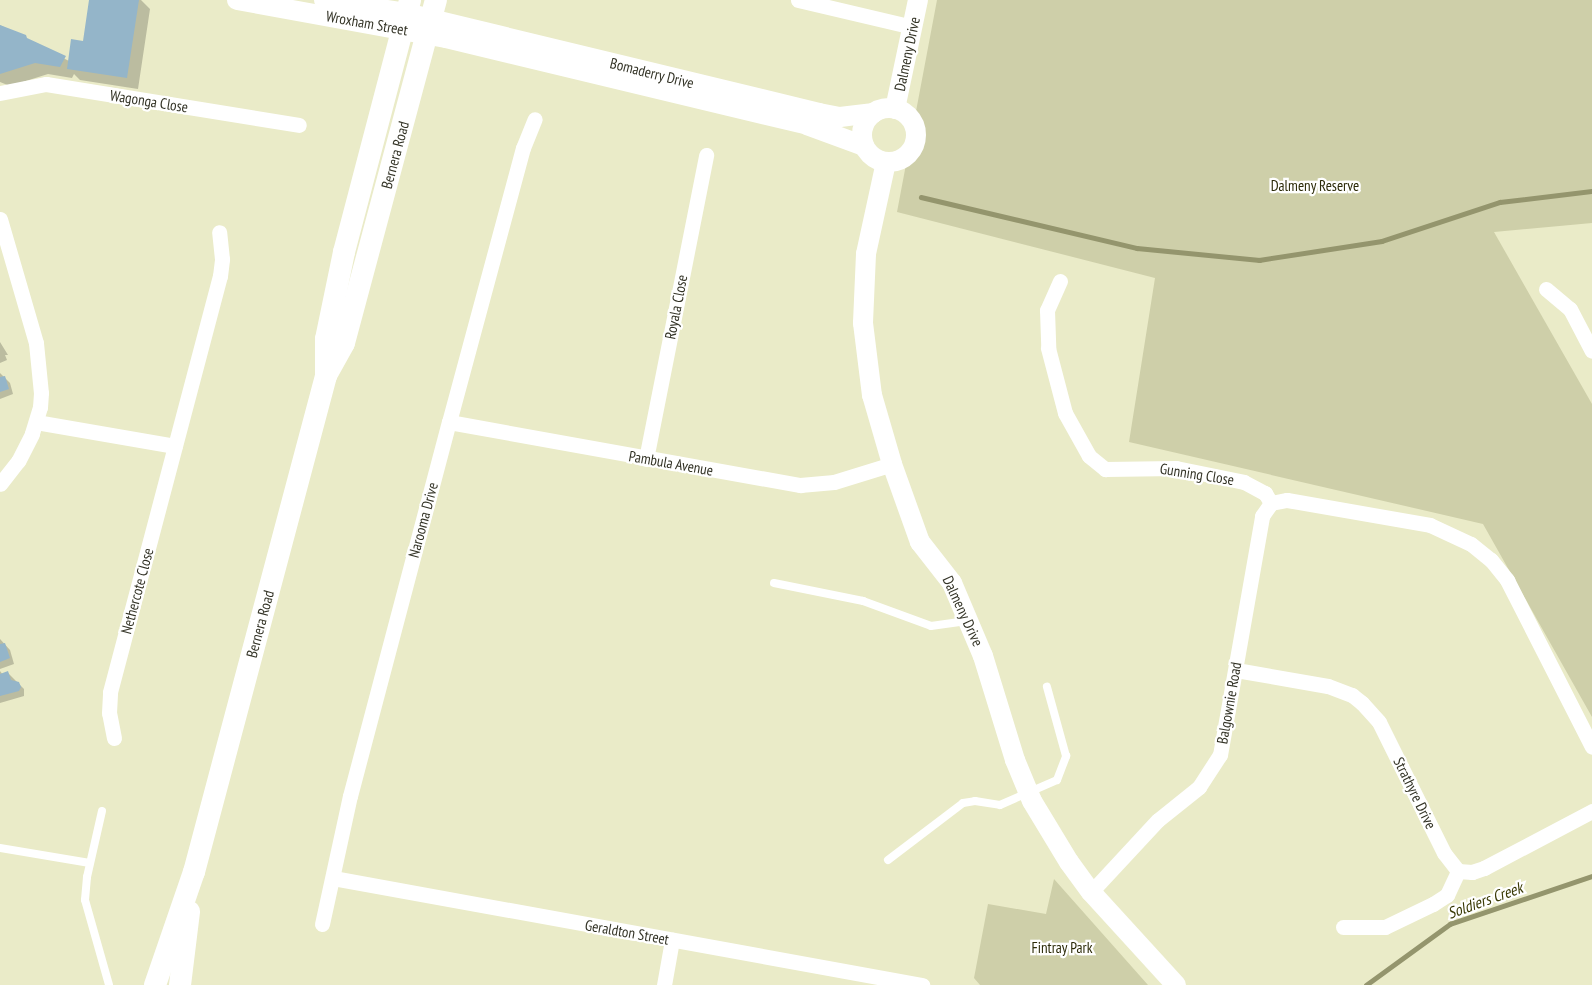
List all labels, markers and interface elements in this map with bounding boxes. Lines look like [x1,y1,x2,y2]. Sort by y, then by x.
street label: Wroxham Street [325,7,409,39]
street label: Dalmeny Drive [890,15,924,93]
street label: Bomaderry Drive [608,54,696,92]
street label: Wagonga Close [109,86,189,116]
street label: Bernera Road [377,119,413,191]
park label: Dalmeny Reserve [1271,177,1359,195]
street label: Royala Close [661,273,691,341]
street label: Pambula Avenue [627,447,715,479]
street label: Gunning Close [1159,459,1235,489]
street label: Narooma Drive [404,480,442,560]
street label: Nethercote Close [117,546,157,636]
street label: Dalmeny Drive [939,573,987,649]
street label: Bernera Road [242,588,278,660]
street label: Balgownie Road [1213,661,1245,745]
street label: Strathyre Drive [1390,754,1440,832]
water label: Soldiers Creek [1445,878,1525,922]
street label: Geraldton Street [584,916,670,948]
park label: Fintray Park [1031,939,1093,957]

